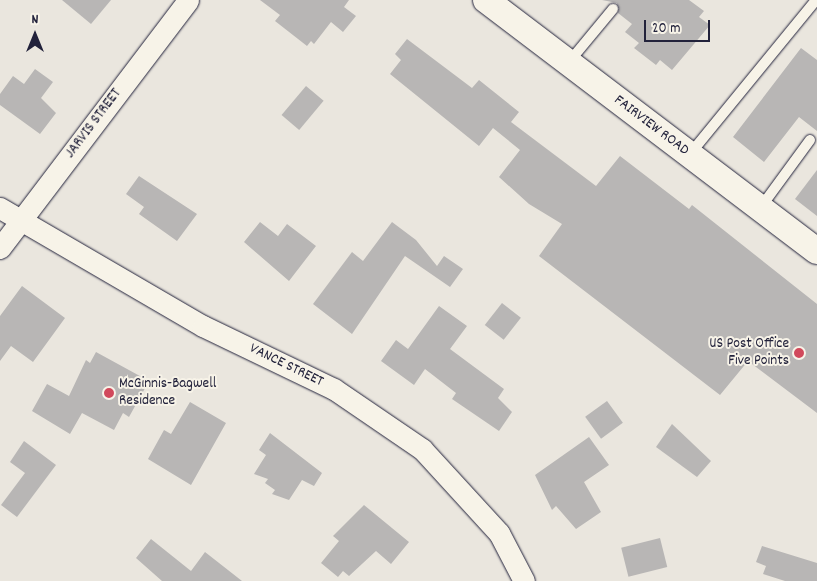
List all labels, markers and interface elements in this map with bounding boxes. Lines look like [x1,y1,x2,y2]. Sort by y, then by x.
north arrow [10,10,60,60]
text: N [32,10,38,30]
scale bar [647,10,713,42]
text: 20 m [652,18,680,40]
street label: JARVIS STREET [62,86,126,162]
street label: FAIRVIEW ROAD [610,92,692,160]
place label: US Post Office Five Points [709,335,789,370]
street label: VANCE STREET [246,340,326,392]
marker: US Post Office Five Points [793,347,805,359]
place label: McGinnis-Bagwell Residence [119,375,216,410]
marker: McGinnis-Bagwell Residence [103,387,115,399]

